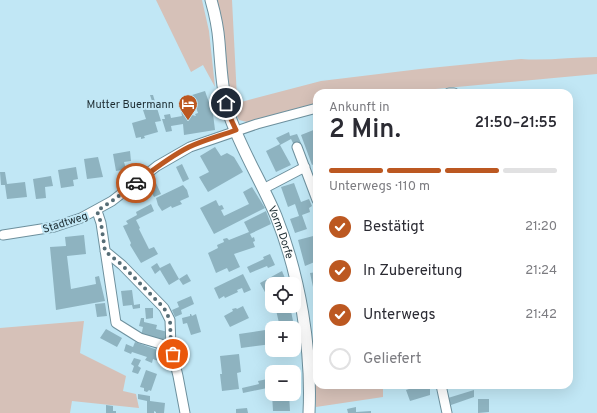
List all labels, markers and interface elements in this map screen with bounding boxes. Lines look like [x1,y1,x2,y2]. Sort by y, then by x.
pin [209,86,243,120]
icon: home [215,92,237,114]
hotel icon: Mutter Buermann [177,93,199,121]
place label: Mutter Buermann [87,98,174,112]
text: Ankunft in [329,100,390,116]
text: 2 Min. [329,114,401,147]
text: 21:50–21:55 [475,114,557,133]
courier [116,163,156,203]
icon: car [125,172,147,194]
text: Unterwegs · 110 m [329,179,430,195]
street label: Vorm Dorfe [264,204,296,261]
street label: Stadtweg [41,209,90,237]
icon: check [329,216,351,238]
text: Bestätigt [363,218,425,237]
text: 21:20 [525,219,557,235]
icon: check [329,260,351,282]
text: In Zubereitung [363,262,463,281]
text: 21:24 [525,263,557,279]
map controls [265,277,301,401]
button: locate [265,277,301,313]
icon: check [329,304,351,326]
text: Unterwegs [363,306,436,325]
text: 21:42 [525,307,557,323]
button: + [265,321,301,357]
pin [156,337,190,371]
icon: bag [162,343,184,365]
text: Geliefert [363,350,421,369]
button: − [265,365,301,401]

